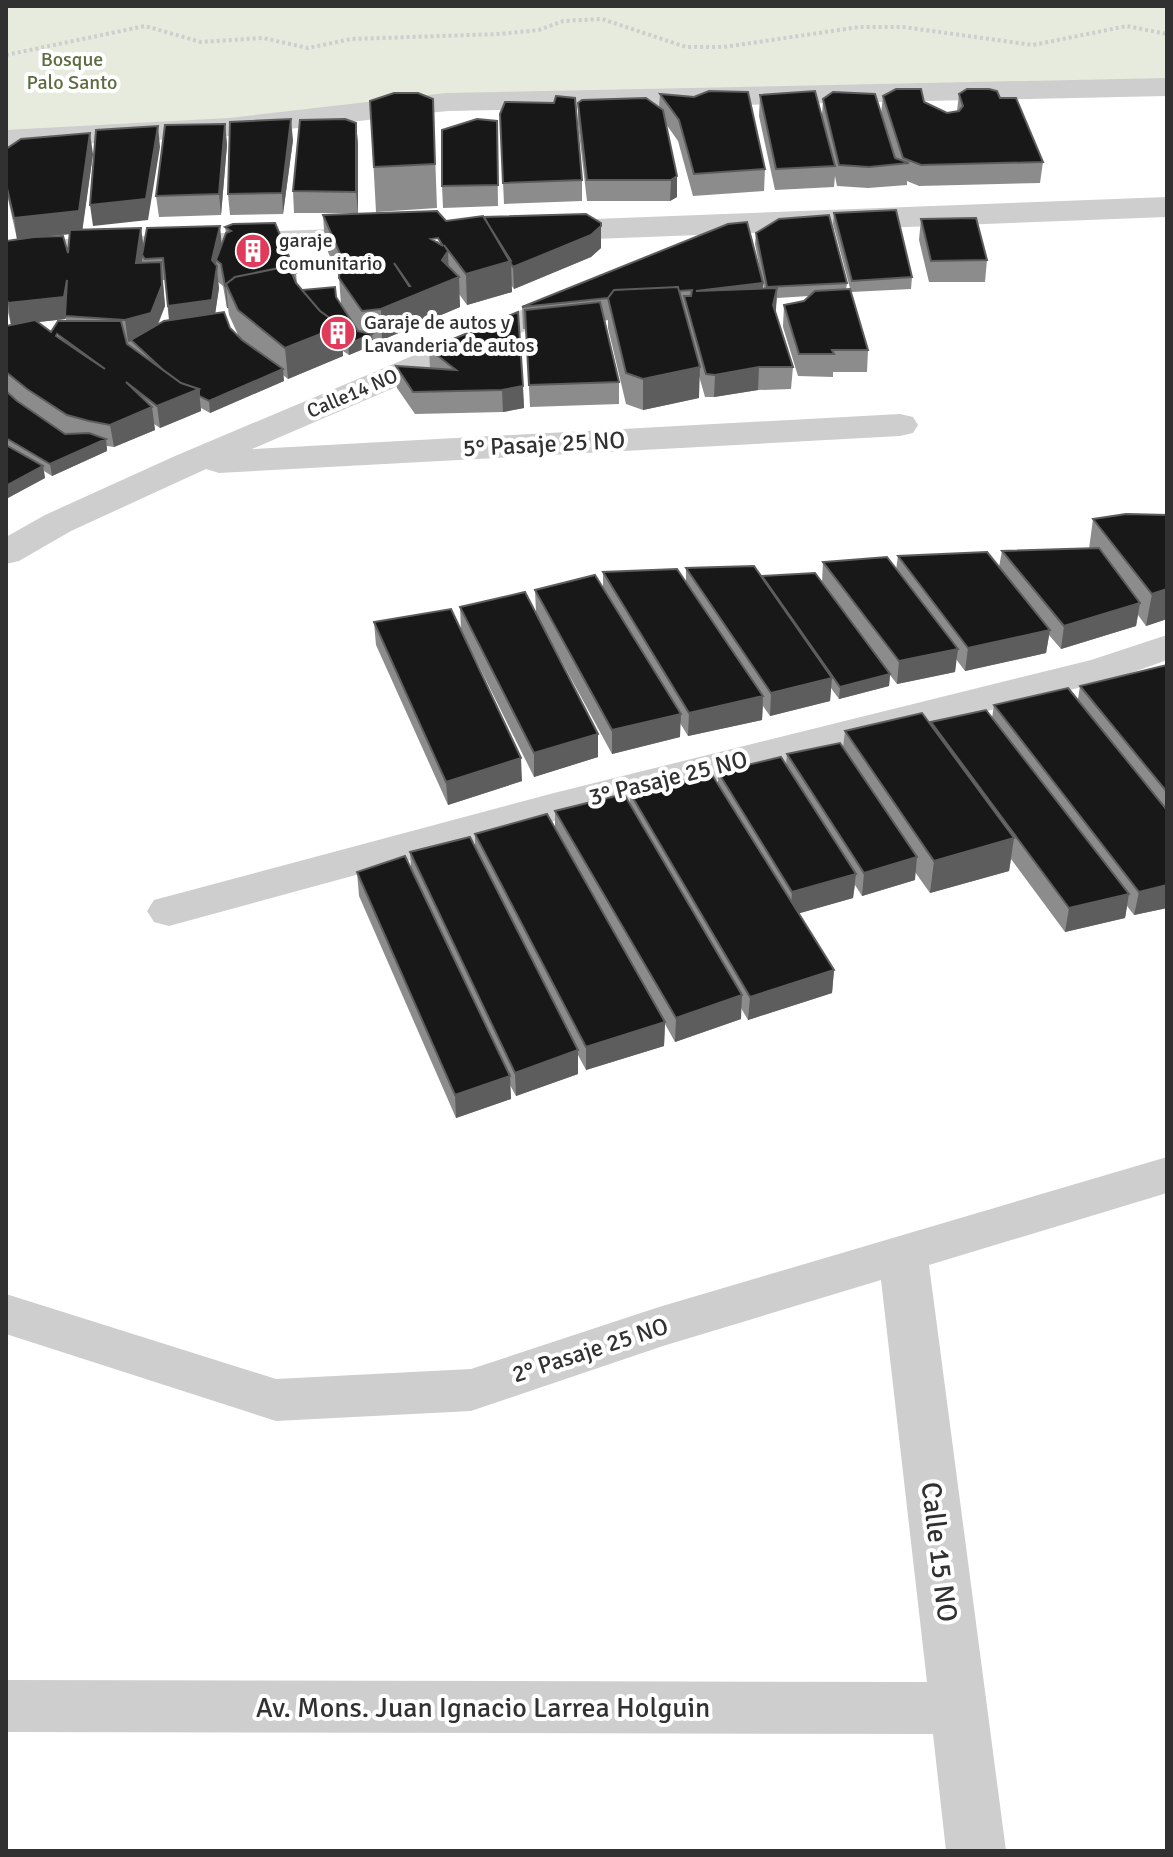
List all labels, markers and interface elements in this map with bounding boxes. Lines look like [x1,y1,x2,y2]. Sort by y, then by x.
park label: Bosque Palo Santo [27,47,117,95]
place label: garaje comunitario [279,228,383,276]
building icon: garaje comunitario [234,232,272,270]
place label: Garaje de autos y Lavanderia de autos [364,310,535,358]
building icon: Garaje de autos y Lavanderia de autos [319,314,357,352]
street label: Calle14 NO [303,363,401,424]
street label: 5° Pasaje 25 NO [462,425,626,463]
street label: 3° Pasaje 25 NO [586,744,750,812]
street label: 2° Pasaje 25 NO [508,1311,672,1389]
street label: Calle 15 NO [914,1480,964,1624]
street label: Av. Mons. Juan Ignacio Larrea Holguin [256,1691,710,1725]

